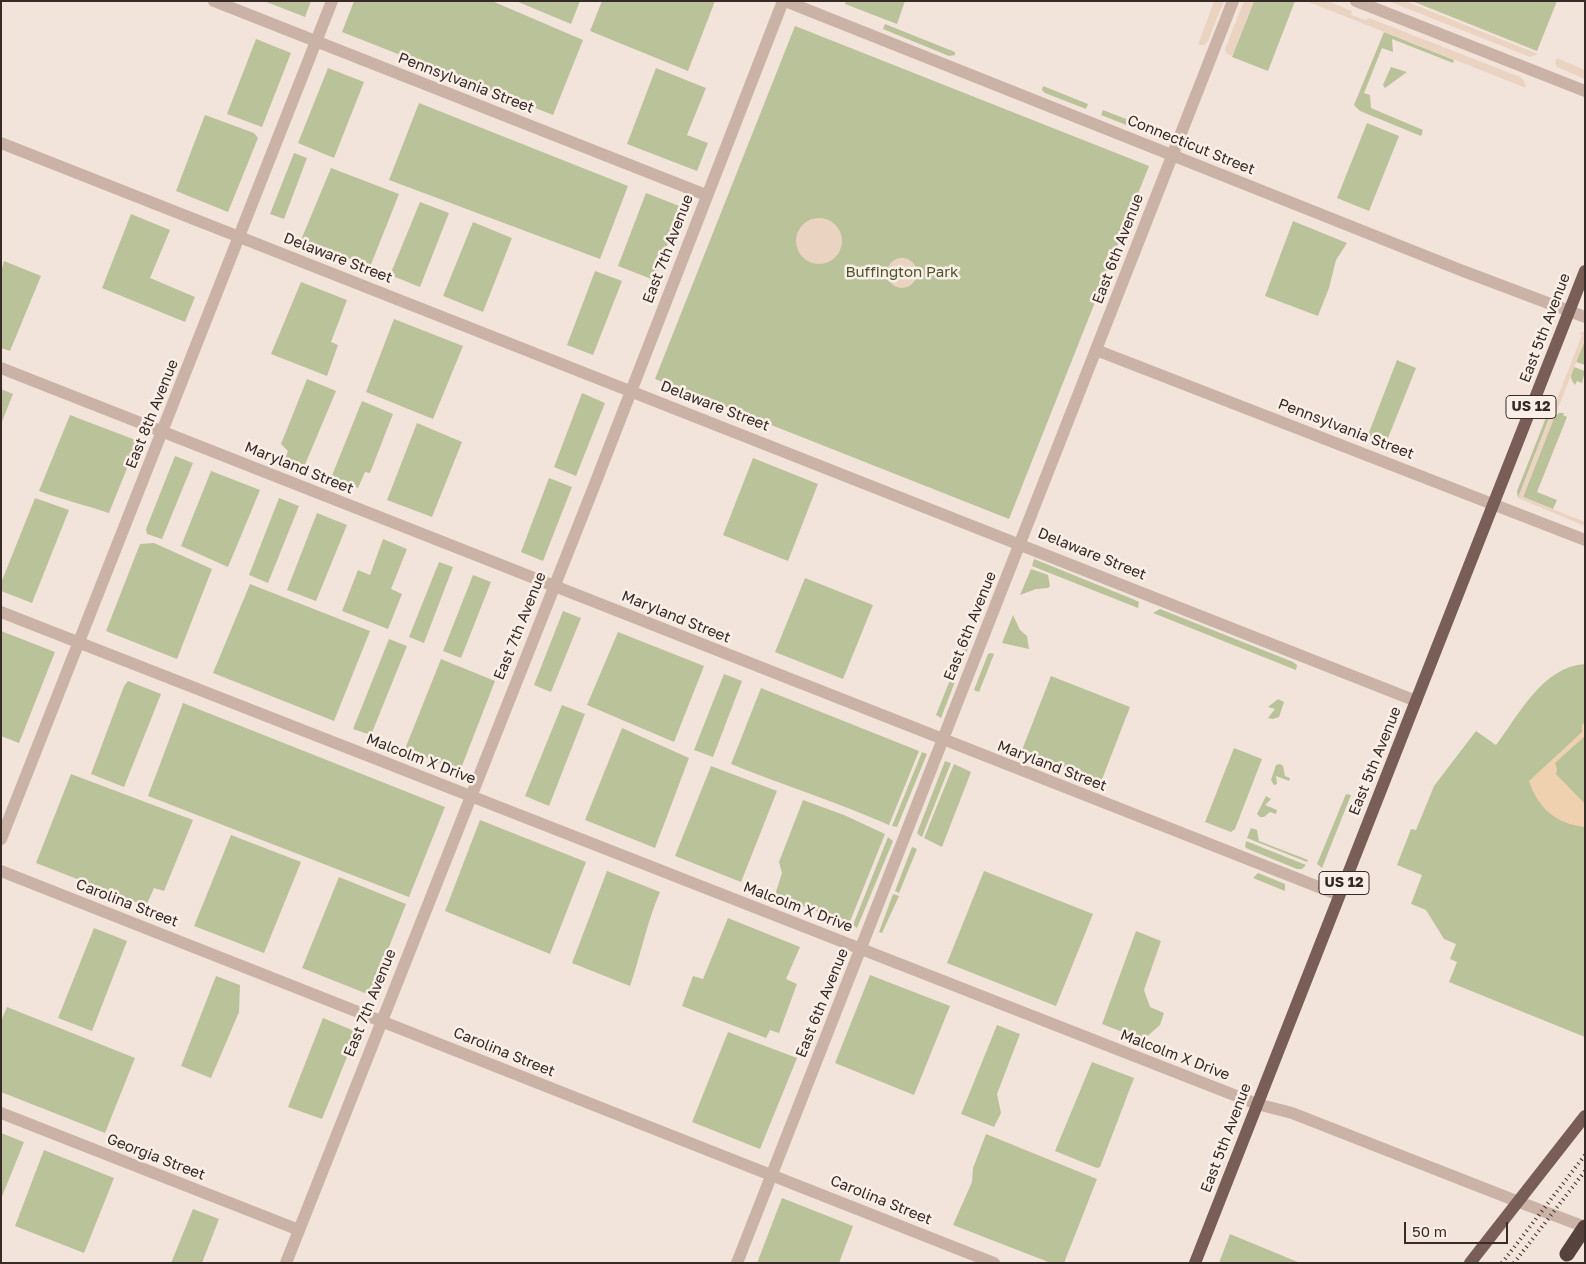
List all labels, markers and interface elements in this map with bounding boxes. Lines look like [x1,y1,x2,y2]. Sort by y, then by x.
street label: Pennsylvania Street [396,49,536,117]
street label: Connecticut Street [1125,111,1257,179]
street label: East 7th Avenue [639,192,697,306]
street label: East 6th Avenue [1089,192,1147,306]
street label: Delaware Street [281,229,395,287]
park label: Buffington Park [845,263,959,281]
street label: East 5th Avenue [1516,271,1574,385]
street label: East 8th Avenue [122,357,182,471]
street label: Delaware Street [658,377,772,435]
street label: Pennsylvania Street [1276,395,1416,463]
road number: US 12 [1506,396,1556,418]
street label: Maryland Street [242,438,356,498]
street label: Delaware Street [1035,524,1149,584]
street label: East 7th Avenue [490,569,550,683]
street label: East 6th Avenue [940,569,1000,683]
street label: Maryland Street [619,587,733,647]
street label: East 5th Avenue [1345,704,1405,818]
street label: Malcolm X Drive [364,730,478,788]
street label: Maryland Street [995,737,1109,795]
road number: US 12 [1319,871,1369,894]
street label: Carolina Street [73,875,181,931]
street label: Malcolm X Drive [741,878,855,936]
street label: East 7th Avenue [340,946,400,1060]
street label: East 6th Avenue [792,946,852,1060]
street label: Carolina Street [451,1023,557,1081]
street label: Malcolm X Drive [1118,1026,1232,1084]
street label: East 5th Avenue [1197,1081,1255,1195]
street label: Georgia Street [104,1130,208,1184]
street label: Carolina Street [828,1171,934,1229]
scale bar [1406,1212,1510,1244]
text: 50 m [1412,1222,1447,1240]

